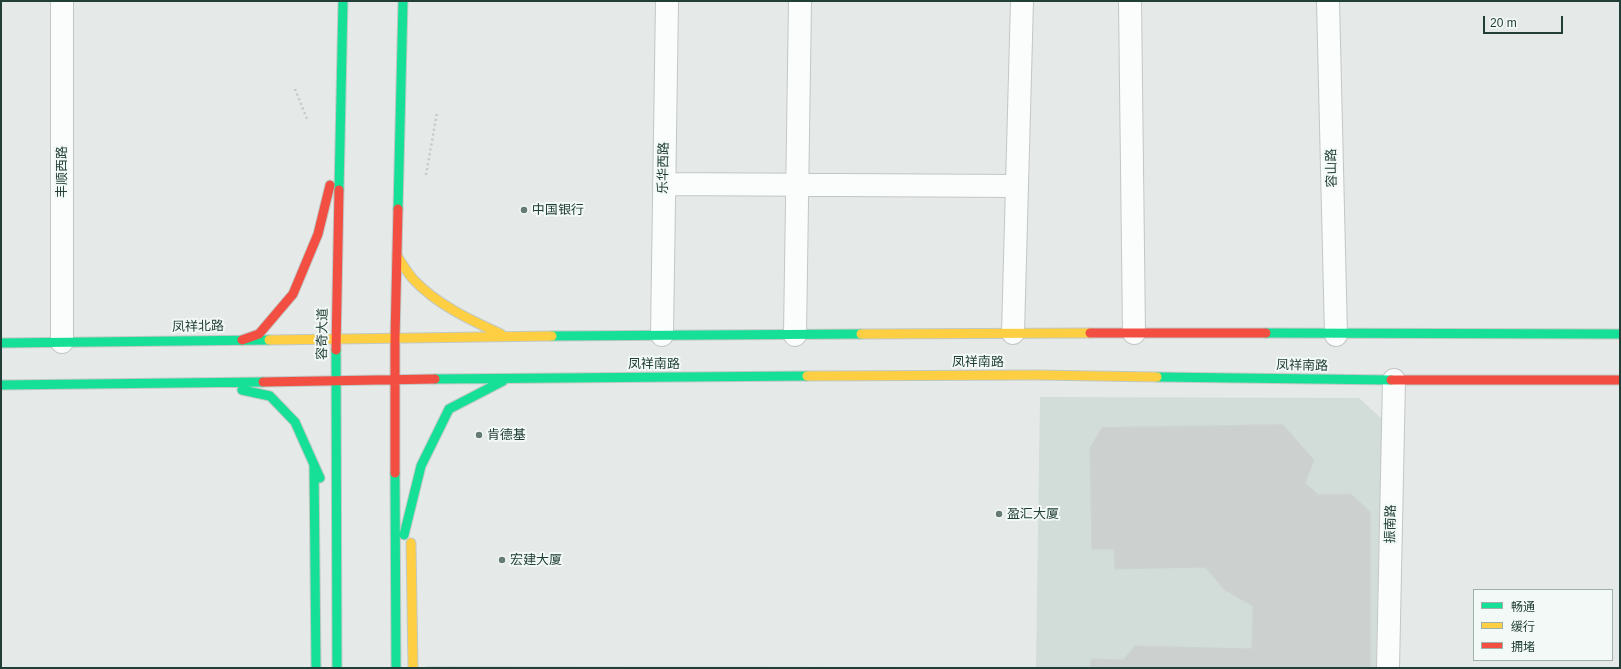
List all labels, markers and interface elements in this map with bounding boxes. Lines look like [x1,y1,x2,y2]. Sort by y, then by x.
scale bar [1485,8,1565,34]
text: 20 m [1490,16,1517,30]
street label: 乐华西路 [656,142,672,194]
street label: 丰顺西路 [54,146,70,198]
street label: 容山路 [1324,148,1340,188]
place label: 中国银行 [532,202,584,218]
marker: 中国银行 [519,205,529,215]
street label: 容奇大道 [315,308,331,360]
street label: 凤祥北路 [172,319,224,335]
street label: 凤祥南路 [952,354,1004,370]
street label: 凤祥南路 [628,356,680,372]
street label: 凤祥南路 [1276,358,1328,374]
place label: 肯德基 [487,427,526,443]
marker: 肯德基 [474,430,484,440]
street label: 振南路 [1383,504,1399,544]
place label: 盈汇大厦 [1007,506,1059,522]
marker: 盈汇大厦 [994,509,1004,519]
place label: 宏建大厦 [510,552,562,568]
marker: 宏建大厦 [497,555,507,565]
legend [1473,589,1613,661]
text: 畅通 [1511,600,1535,614]
text: 缓行 [1511,620,1535,634]
text: 拥堵 [1511,640,1535,654]

